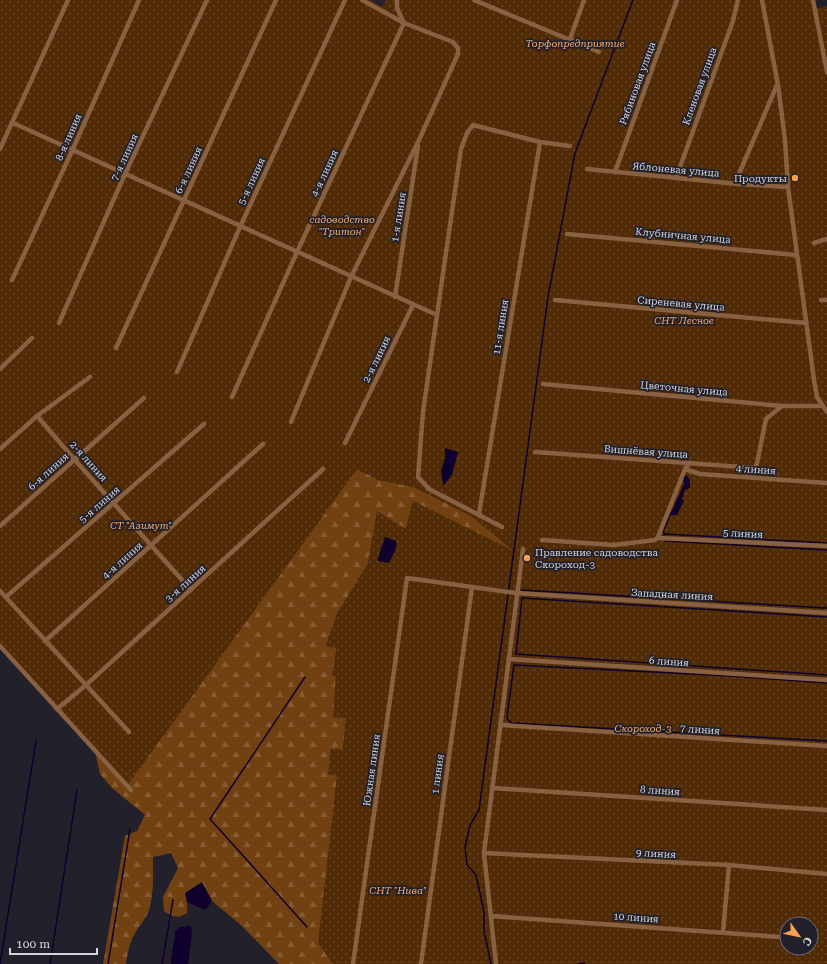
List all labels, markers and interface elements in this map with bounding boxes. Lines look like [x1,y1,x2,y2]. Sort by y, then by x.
park label: Торфопредприятие [525,38,625,49]
street label: Рябиновая улица [617,40,658,126]
street label: Кленовая улица [680,45,719,126]
street label: 8-я линия [53,112,84,162]
street label: 7-я линия [109,132,140,182]
street label: 6-я линия [173,145,204,195]
street label: 4-я линия [309,148,340,198]
street label: 5-я линия [236,156,267,206]
street label: Яблоневая улица [632,160,720,179]
place label: Продукты [734,173,787,184]
marker: Продукты [790,173,800,183]
street label: 1-я линия [389,191,408,243]
park label: садоводство "Тритон" [309,214,375,237]
street label: Клубничная улица [635,226,732,245]
street label: Сиреневая улица [637,294,726,313]
street label: 11-я линия [491,298,510,356]
park label: СНТ Лесное [654,315,714,326]
street label: 2-я линия [360,334,393,384]
street label: Цветочная улица [640,379,729,398]
street label: 2-я линия [68,439,110,484]
street label: Вишнёвая улица [604,443,689,460]
street label: 6-я линия [26,450,71,492]
street label: 4 линия [736,463,777,476]
street label: 5-я линия [77,484,122,525]
park label: СТ "Азимут" [110,520,172,531]
street label: 5 линия [723,527,764,540]
street label: 4-я линия [100,539,145,581]
place label: Правление садоводства Скороход-3 [535,547,658,570]
marker: Правление садоводства Скороход-3 [522,553,532,563]
street label: 3-я линия [163,562,208,604]
street label: Западная линия [631,587,714,602]
street label: 6 линия [649,655,690,668]
park label: Скороход-3 [614,723,672,734]
street label: 7 линия [680,723,721,736]
street label: Южная линия [361,733,382,807]
street label: 1 линия [429,753,446,795]
street label: 8 линия [640,784,681,797]
street label: 9 линия [636,847,677,860]
park label: СНТ "Нива" [369,885,427,896]
street label: 10 линия [613,910,659,925]
north arrow [779,916,819,956]
scale bar [10,930,97,956]
text: С [799,934,815,948]
text: 100 m [16,937,50,951]

